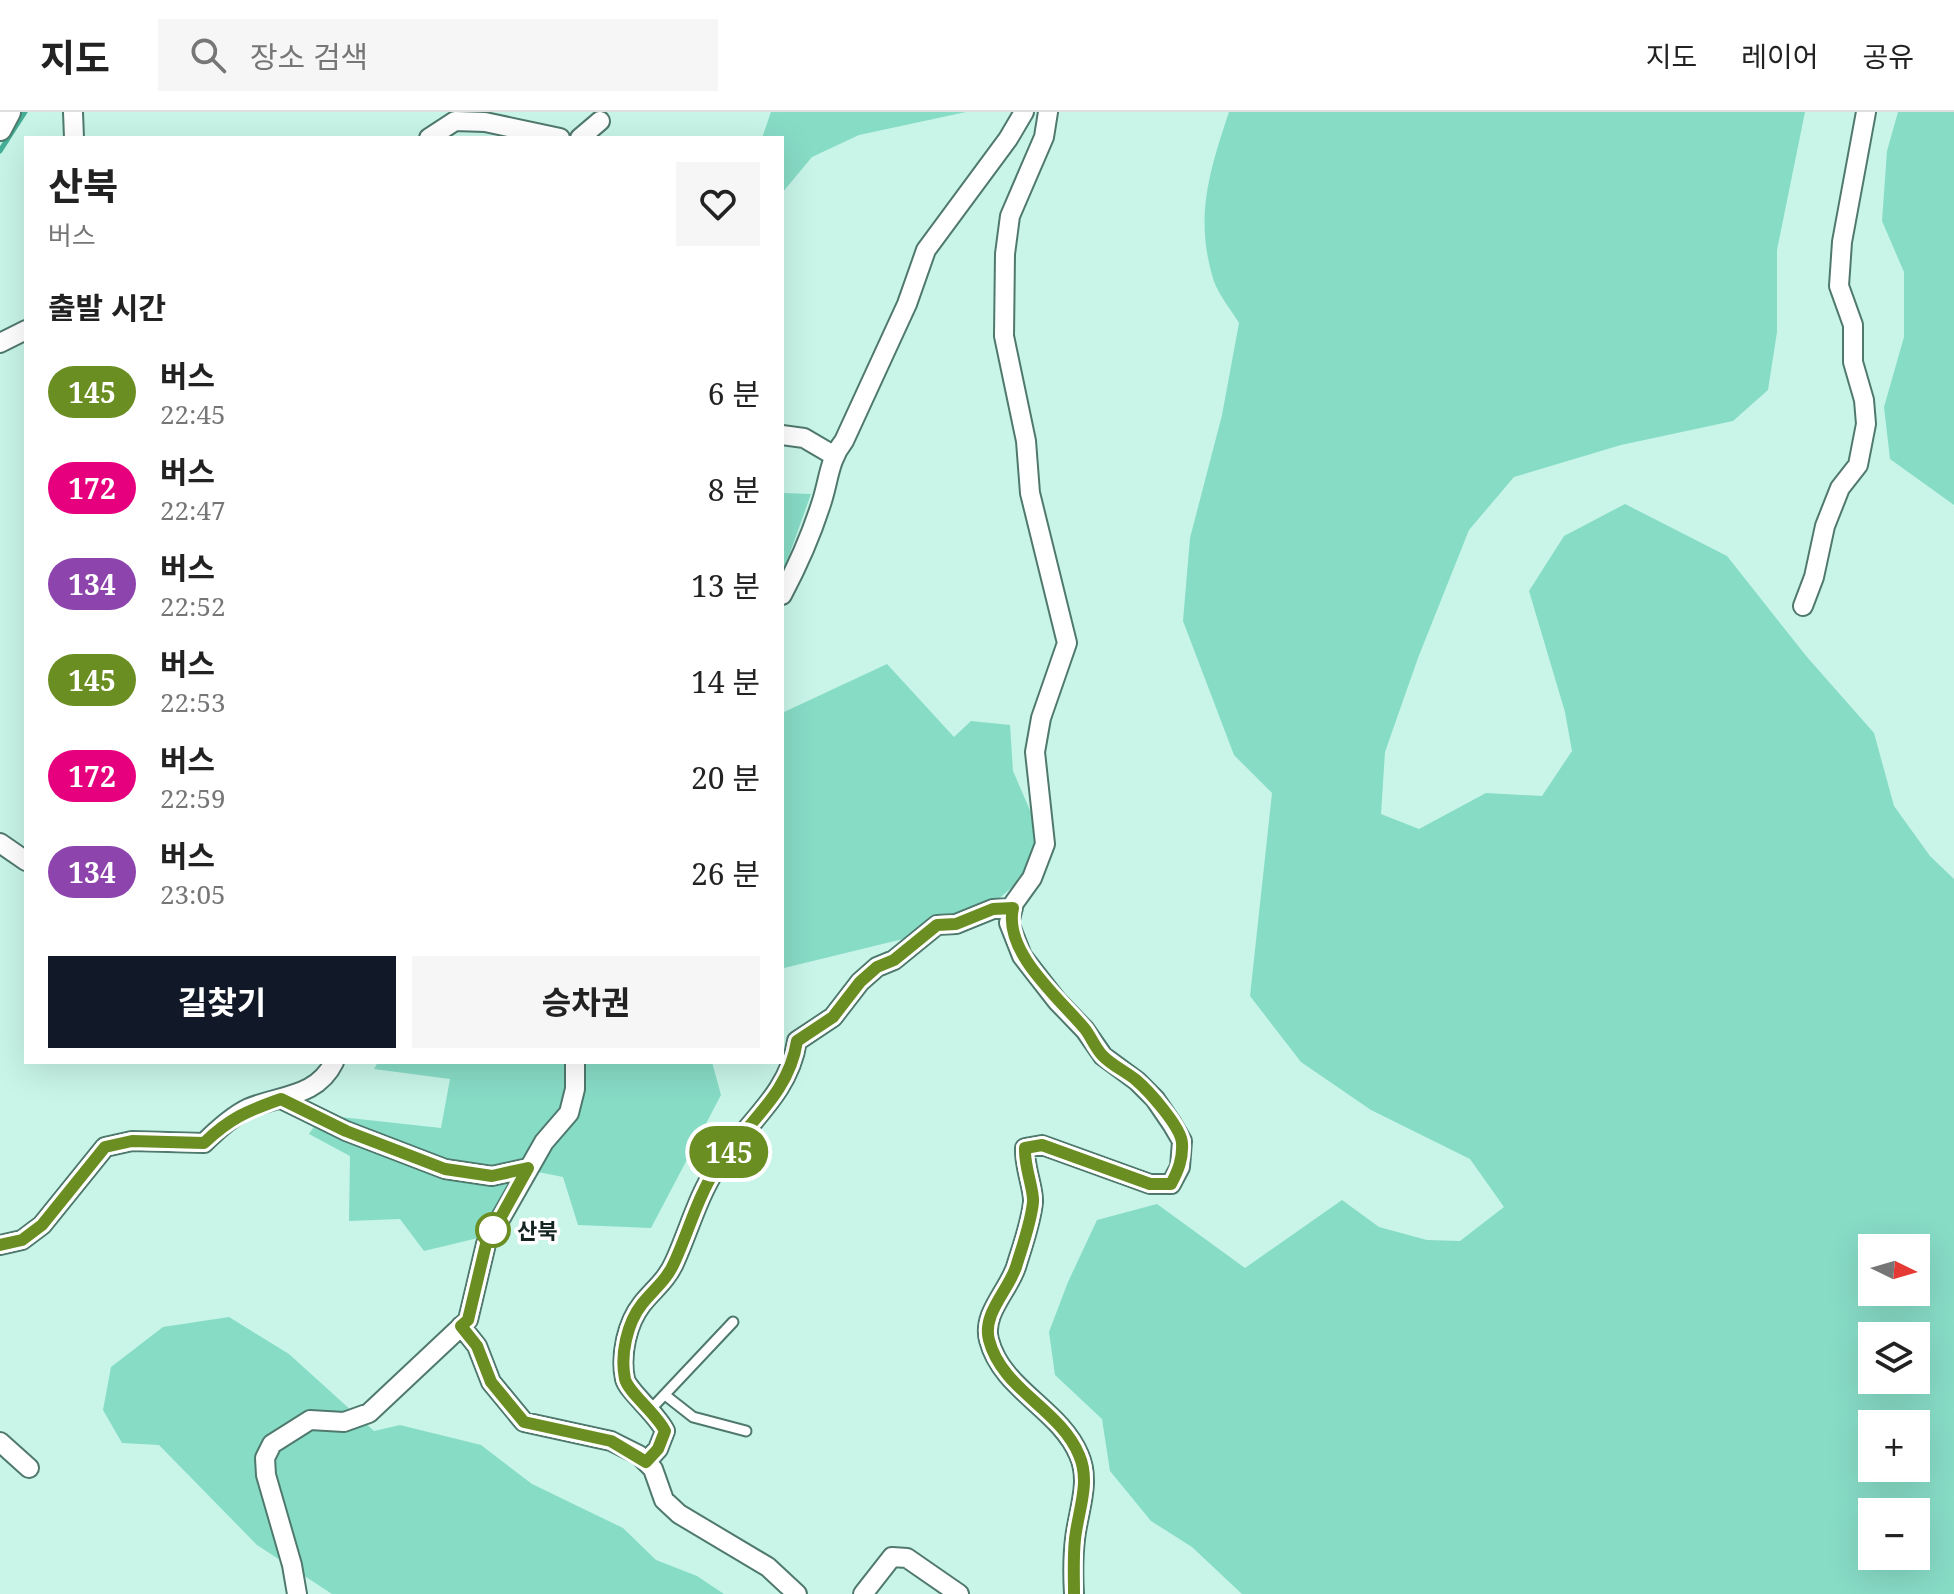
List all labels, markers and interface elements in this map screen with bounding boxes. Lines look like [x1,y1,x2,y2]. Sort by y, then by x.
search box [158,19,718,91]
text: 지도 [40,31,110,83]
icon: search [186,33,230,77]
text: 장소 검색 [250,36,368,77]
text: 지도 [1646,37,1697,75]
text: 레이어 [1741,37,1818,75]
text: 공유 [1862,37,1914,75]
text: 산북 [48,159,118,211]
button: heart [676,162,760,246]
text: 버스 [48,217,96,253]
text: 출발 시간 [48,287,166,328]
text: 버스 [160,355,215,396]
text: 145 [68,373,116,411]
text: 6 분 [708,373,760,414]
text: 22:45 [160,396,226,432]
text: 버스 [160,451,215,492]
text: 172 [68,469,116,507]
text: 8 분 [708,469,760,510]
text: 22:47 [160,492,226,528]
text: 버스 [160,547,215,588]
text: 134 [68,565,116,603]
text: 13 분 [691,565,760,606]
text: 22:52 [160,588,226,624]
text: 버스 [160,643,215,684]
text: 145 [68,661,116,699]
text: 14 분 [691,661,760,702]
text: 22:53 [160,684,226,720]
text: 버스 [160,739,215,780]
text: 172 [68,757,116,795]
text: 20 분 [691,757,760,798]
text: 22:59 [160,780,226,816]
text: 버스 [160,835,215,876]
text: 134 [68,853,116,891]
text: 26 분 [691,853,760,894]
text: 23:05 [160,876,226,912]
button: 길찾기 [48,956,396,1048]
button: 승차권 [412,956,760,1048]
line badge: 145 [683,1126,775,1178]
text: 145 [705,1133,753,1171]
marker: 산북 [476,1213,510,1247]
place label: 산북 [517,1215,557,1245]
north arrow [1858,1234,1930,1306]
map controls [1858,1234,1930,1570]
button: layers [1858,1322,1930,1394]
button: + [1858,1410,1930,1482]
button: − [1858,1498,1930,1570]

